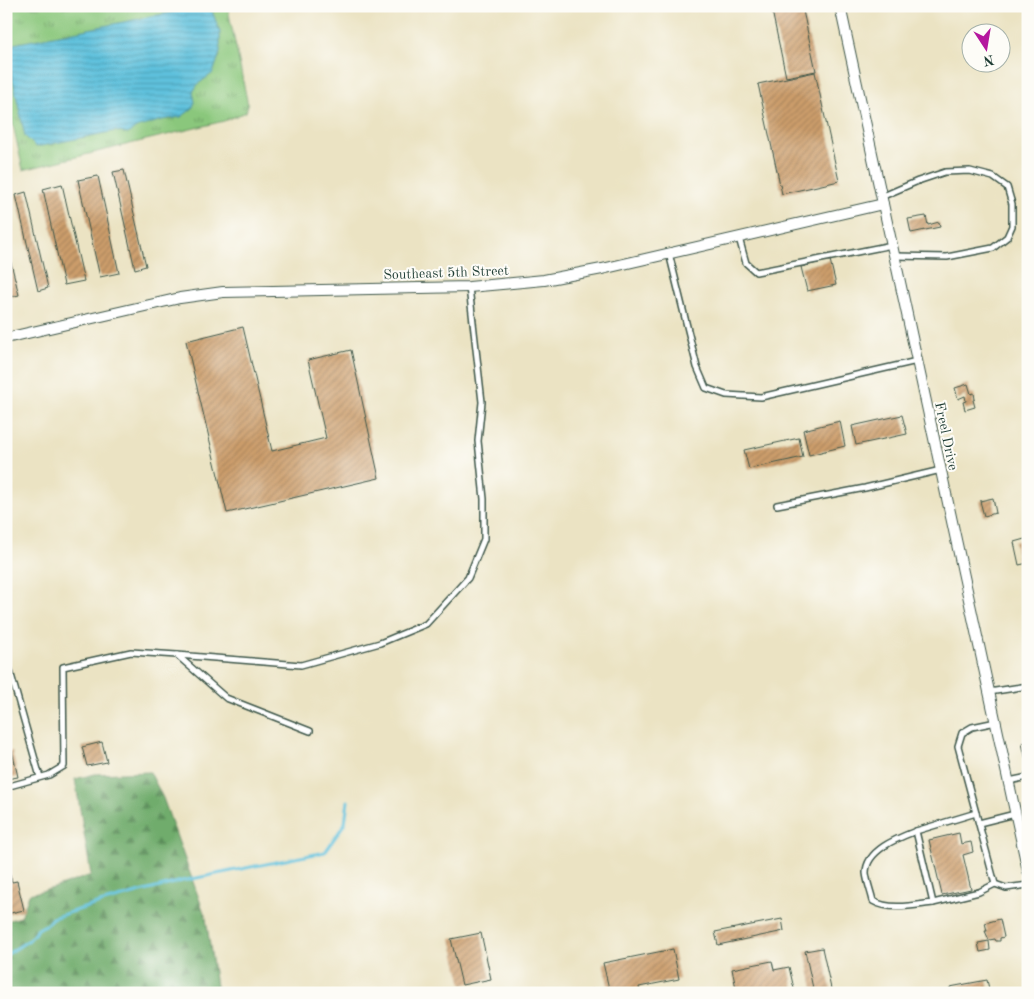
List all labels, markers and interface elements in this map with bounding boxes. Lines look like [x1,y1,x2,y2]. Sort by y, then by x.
north arrow [962,22,1012,72]
text: N [982,52,995,68]
street label: Southeast 5th Street [383,264,509,282]
street label: Freel Drive [932,401,960,472]

